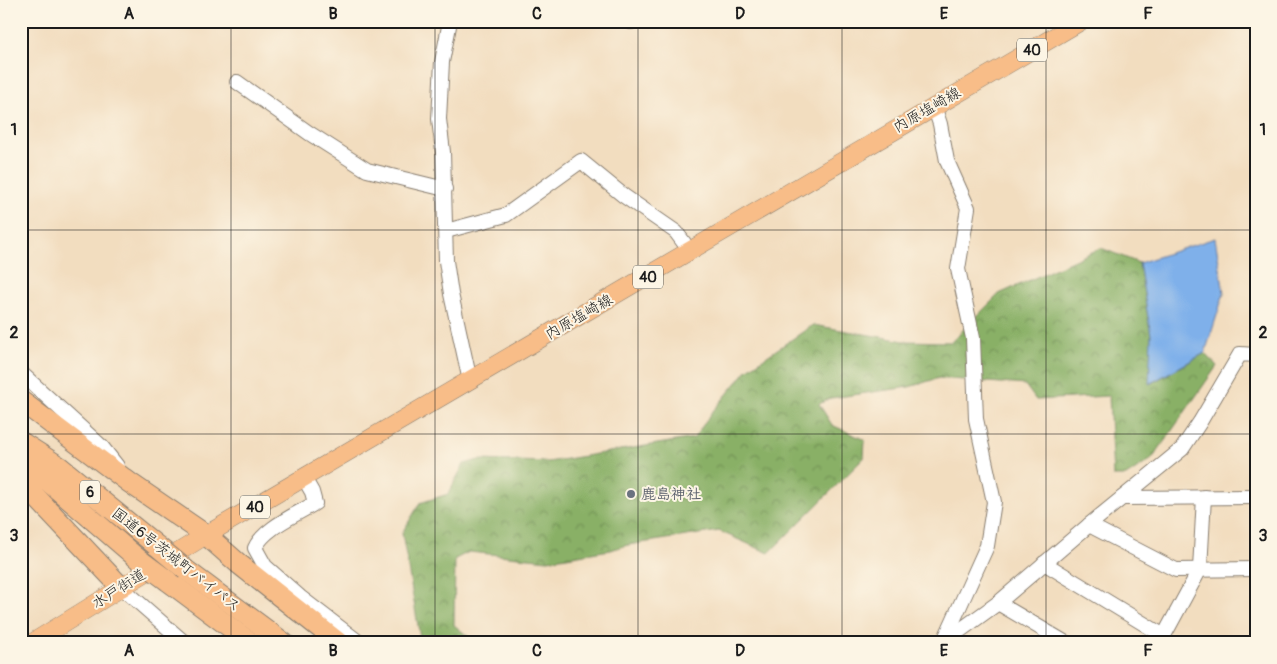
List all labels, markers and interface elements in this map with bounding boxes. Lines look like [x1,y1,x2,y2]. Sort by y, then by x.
text: A [124,4,135,24]
text: B [328,4,338,24]
text: C [532,4,542,24]
text: D [735,4,745,24]
text: E [940,4,949,24]
text: F [1143,4,1153,24]
road number: 40 [1017,38,1047,62]
street label: 内原塩崎線 [890,83,964,137]
text: 1 [11,120,17,140]
text: 1 [1260,120,1266,140]
road number: 40 [633,266,663,288]
street label: 内原塩崎線 [542,290,616,344]
text: 2 [10,323,19,343]
text: 2 [1259,323,1268,343]
road number: 6 [80,481,100,504]
place label: 鹿島神社 [641,485,701,504]
marker: 鹿島神社 [625,488,637,500]
road number: 40 [240,496,270,518]
street label: 国道6号茨城町バイパス [108,504,244,616]
text: 3 [10,526,19,546]
text: 3 [1259,526,1268,546]
street label: 水戸街道 [89,565,149,613]
text: A [124,641,135,661]
text: B [328,641,338,661]
text: C [532,641,542,661]
text: D [735,641,745,661]
text: E [940,641,949,661]
text: F [1143,641,1153,661]

